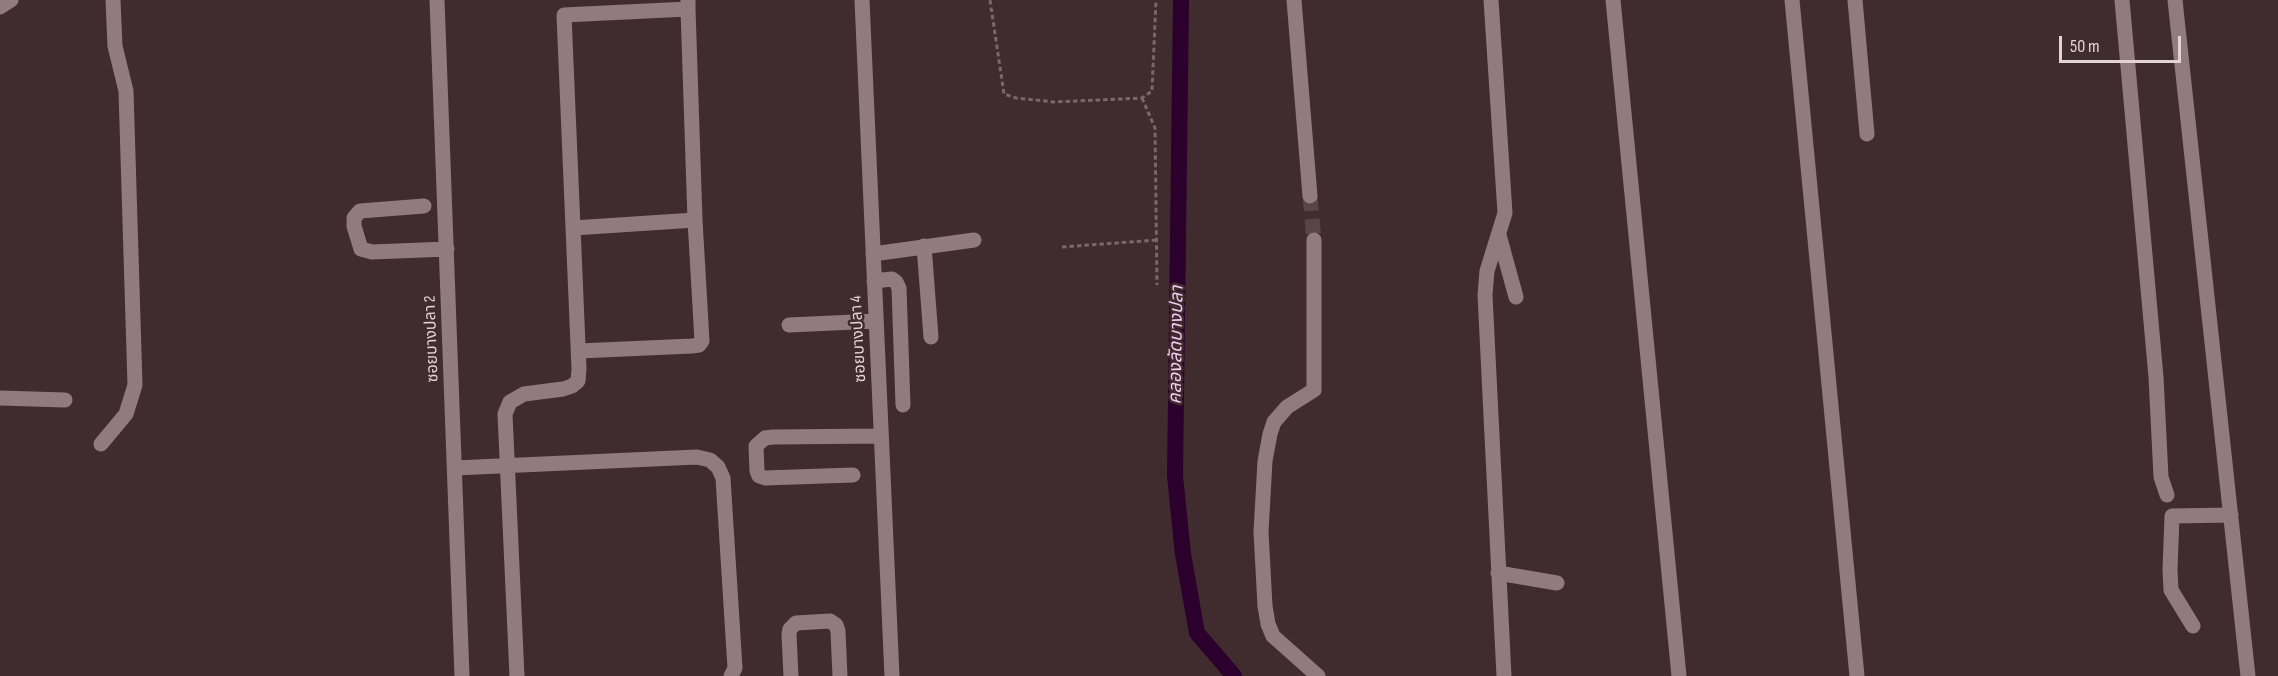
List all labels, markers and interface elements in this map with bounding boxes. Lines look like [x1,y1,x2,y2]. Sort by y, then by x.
scale bar [2062,24,2184,62]
text: 50 m [2070,36,2100,57]
water label: คลองลัดบางปลา [1165,285,1189,405]
street label: ซอยบางปลา 2 [421,295,443,383]
street label: ซอยบางปลา 4 [847,295,871,383]

